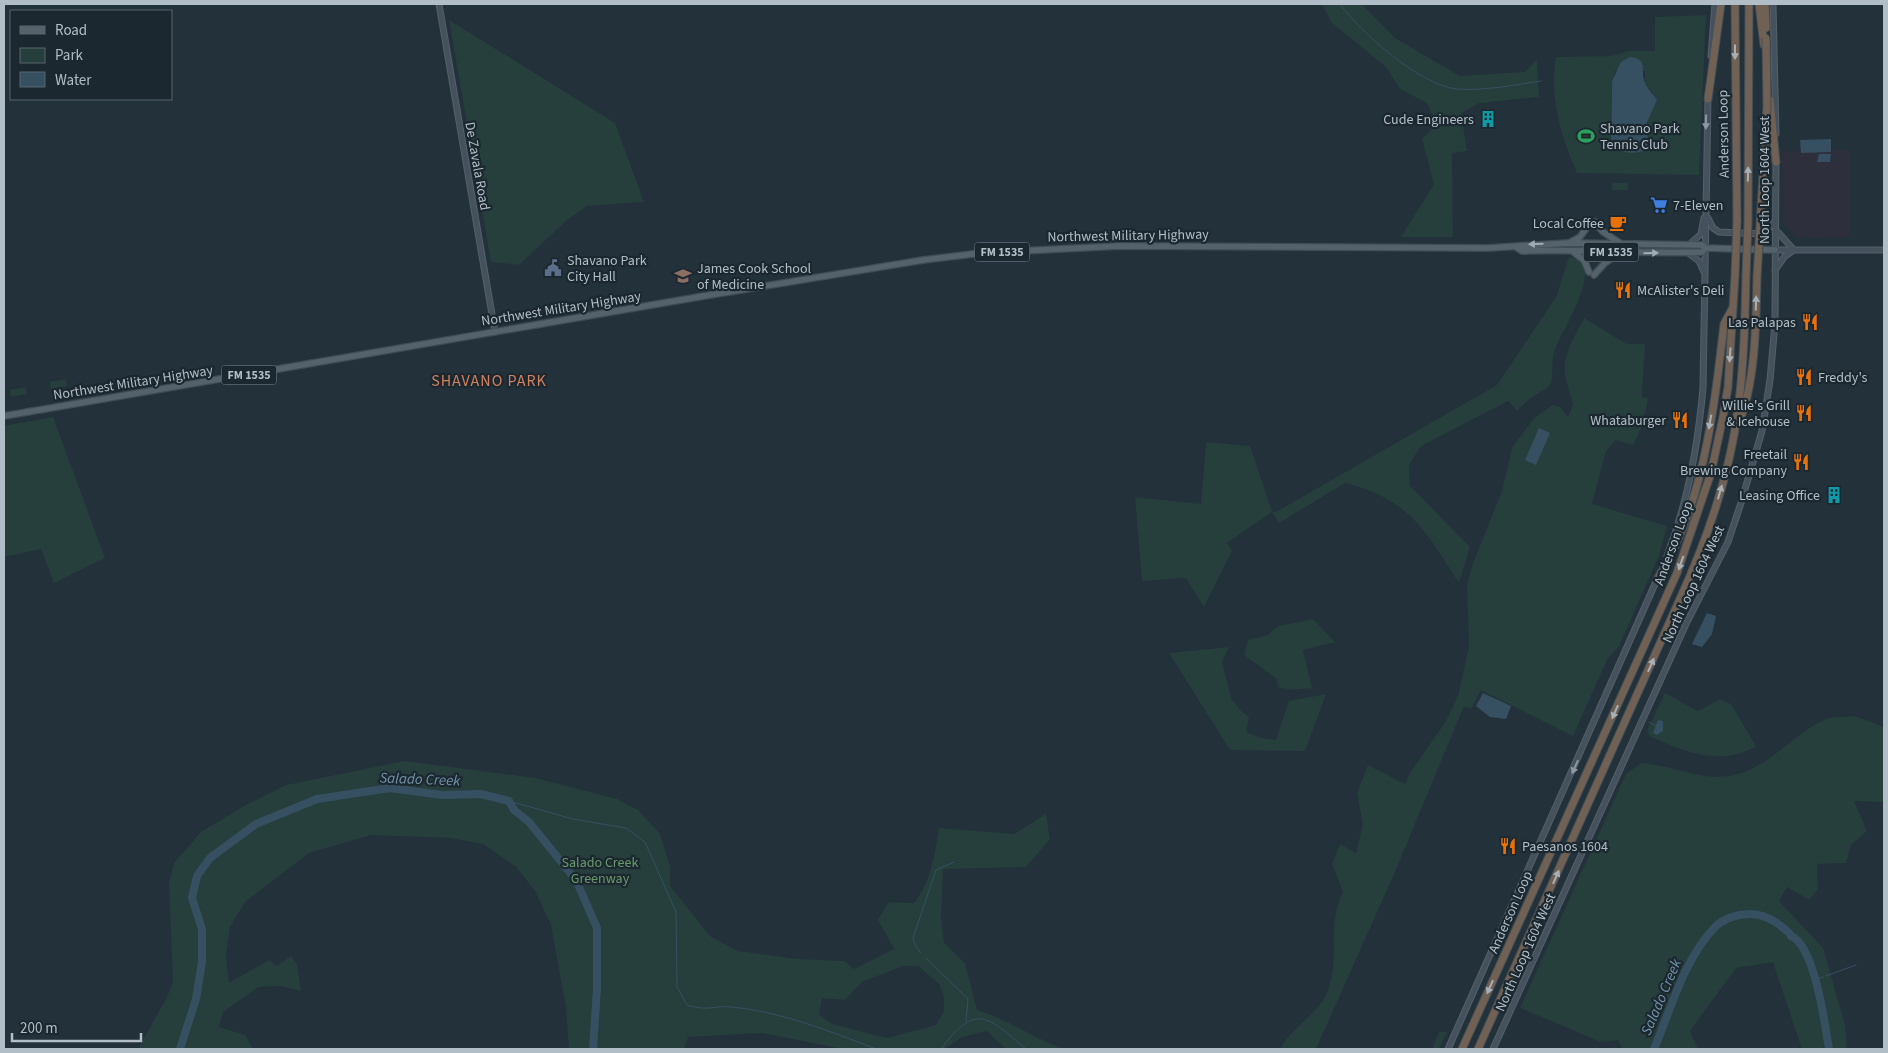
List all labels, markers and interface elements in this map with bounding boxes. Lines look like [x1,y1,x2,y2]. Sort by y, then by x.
legend [10,10,172,100]
text: Road [55,20,87,41]
text: Park [55,45,84,66]
one-way arrow [1731,45,1739,61]
text: Water [55,70,92,91]
street label: Anderson Loop [1713,89,1735,178]
building icon: Cude Engineers [1478,109,1498,129]
place label: Cude Engineers [1383,110,1474,130]
one-way arrow [1702,114,1710,130]
street label: North Loop 1604 West [1755,116,1775,244]
place label: Shavano Park Tennis Club [1600,119,1680,155]
street label: De Zavala Road [459,120,495,212]
sports icon: Shavano Park Tennis Club [1576,126,1596,146]
one-way arrow [1744,166,1752,182]
supermarket icon: 7-Eleven [1649,195,1669,215]
place label: 7-Eleven [1673,196,1723,216]
cafe icon: Local Coffee [1608,213,1628,233]
place label: Local Coffee [1533,214,1604,234]
street label: Northwest Military Highway [1047,225,1209,247]
one-way arrow [1528,240,1544,248]
road number: FM 1535 [974,242,1030,262]
road number: FM 1535 [1584,242,1638,262]
one-way arrow [1643,248,1659,256]
place label: Shavano Park City Hall [567,251,647,287]
public building icon: Shavano Park City Hall [543,258,563,278]
place label: James Cook School of Medicine [697,259,812,295]
school or university icon: James Cook School of Medicine [673,266,693,286]
restaurant icon: McAlister's Deli [1613,280,1633,300]
place label: McAlister's Deli [1637,281,1725,301]
street label: Northwest Military Highway [480,286,643,331]
one-way arrow [1753,294,1761,310]
restaurant icon: Las Palapas [1800,312,1820,332]
place label: Las Palapas [1728,313,1796,333]
one-way arrow [1726,347,1734,363]
street label: Northwest Military Highway [52,360,215,405]
road number: FM 1535 [222,366,276,384]
restaurant icon: Freddy's [1794,367,1814,387]
place label: Freddy's [1818,368,1868,388]
district label: SHAVANO PARK [431,370,547,392]
place label: Willie's Grill & Icehouse [1722,396,1790,432]
restaurant icon: Willie's Grill & Icehouse [1794,403,1814,423]
restaurant icon: Whataburger [1670,410,1690,430]
place label: Whataburger [1590,411,1666,431]
one-way arrow [1705,414,1713,430]
place label: Freetail Brewing Company [1680,445,1787,481]
restaurant icon: Freetail Brewing Company [1791,452,1811,472]
one-way arrow [1716,485,1724,500]
building icon: Leasing Office [1824,485,1844,505]
place label: Leasing Office [1739,486,1820,506]
street label: Anderson Loop [1649,498,1699,588]
street label: North Loop 1604 West [1658,522,1730,647]
one-way arrow [1677,556,1684,571]
one-way arrow [1647,658,1655,672]
one-way arrow [1610,705,1618,719]
one-way arrow [1570,760,1578,774]
water label: Salado Creek [379,768,462,791]
restaurant icon: Paesanos 1604 [1498,836,1518,856]
place label: Paesanos 1604 [1522,837,1608,857]
park label: Salado Creek Greenway [562,853,638,889]
street label: Anderson Loop [1484,868,1538,957]
one-way arrow [1552,870,1560,884]
street label: North Loop 1604 West [1491,890,1561,1015]
water label: Salado Creek [1636,955,1687,1039]
one-way arrow [1486,980,1494,994]
scale bar [12,1010,141,1042]
text: 200 m [20,1018,58,1039]

